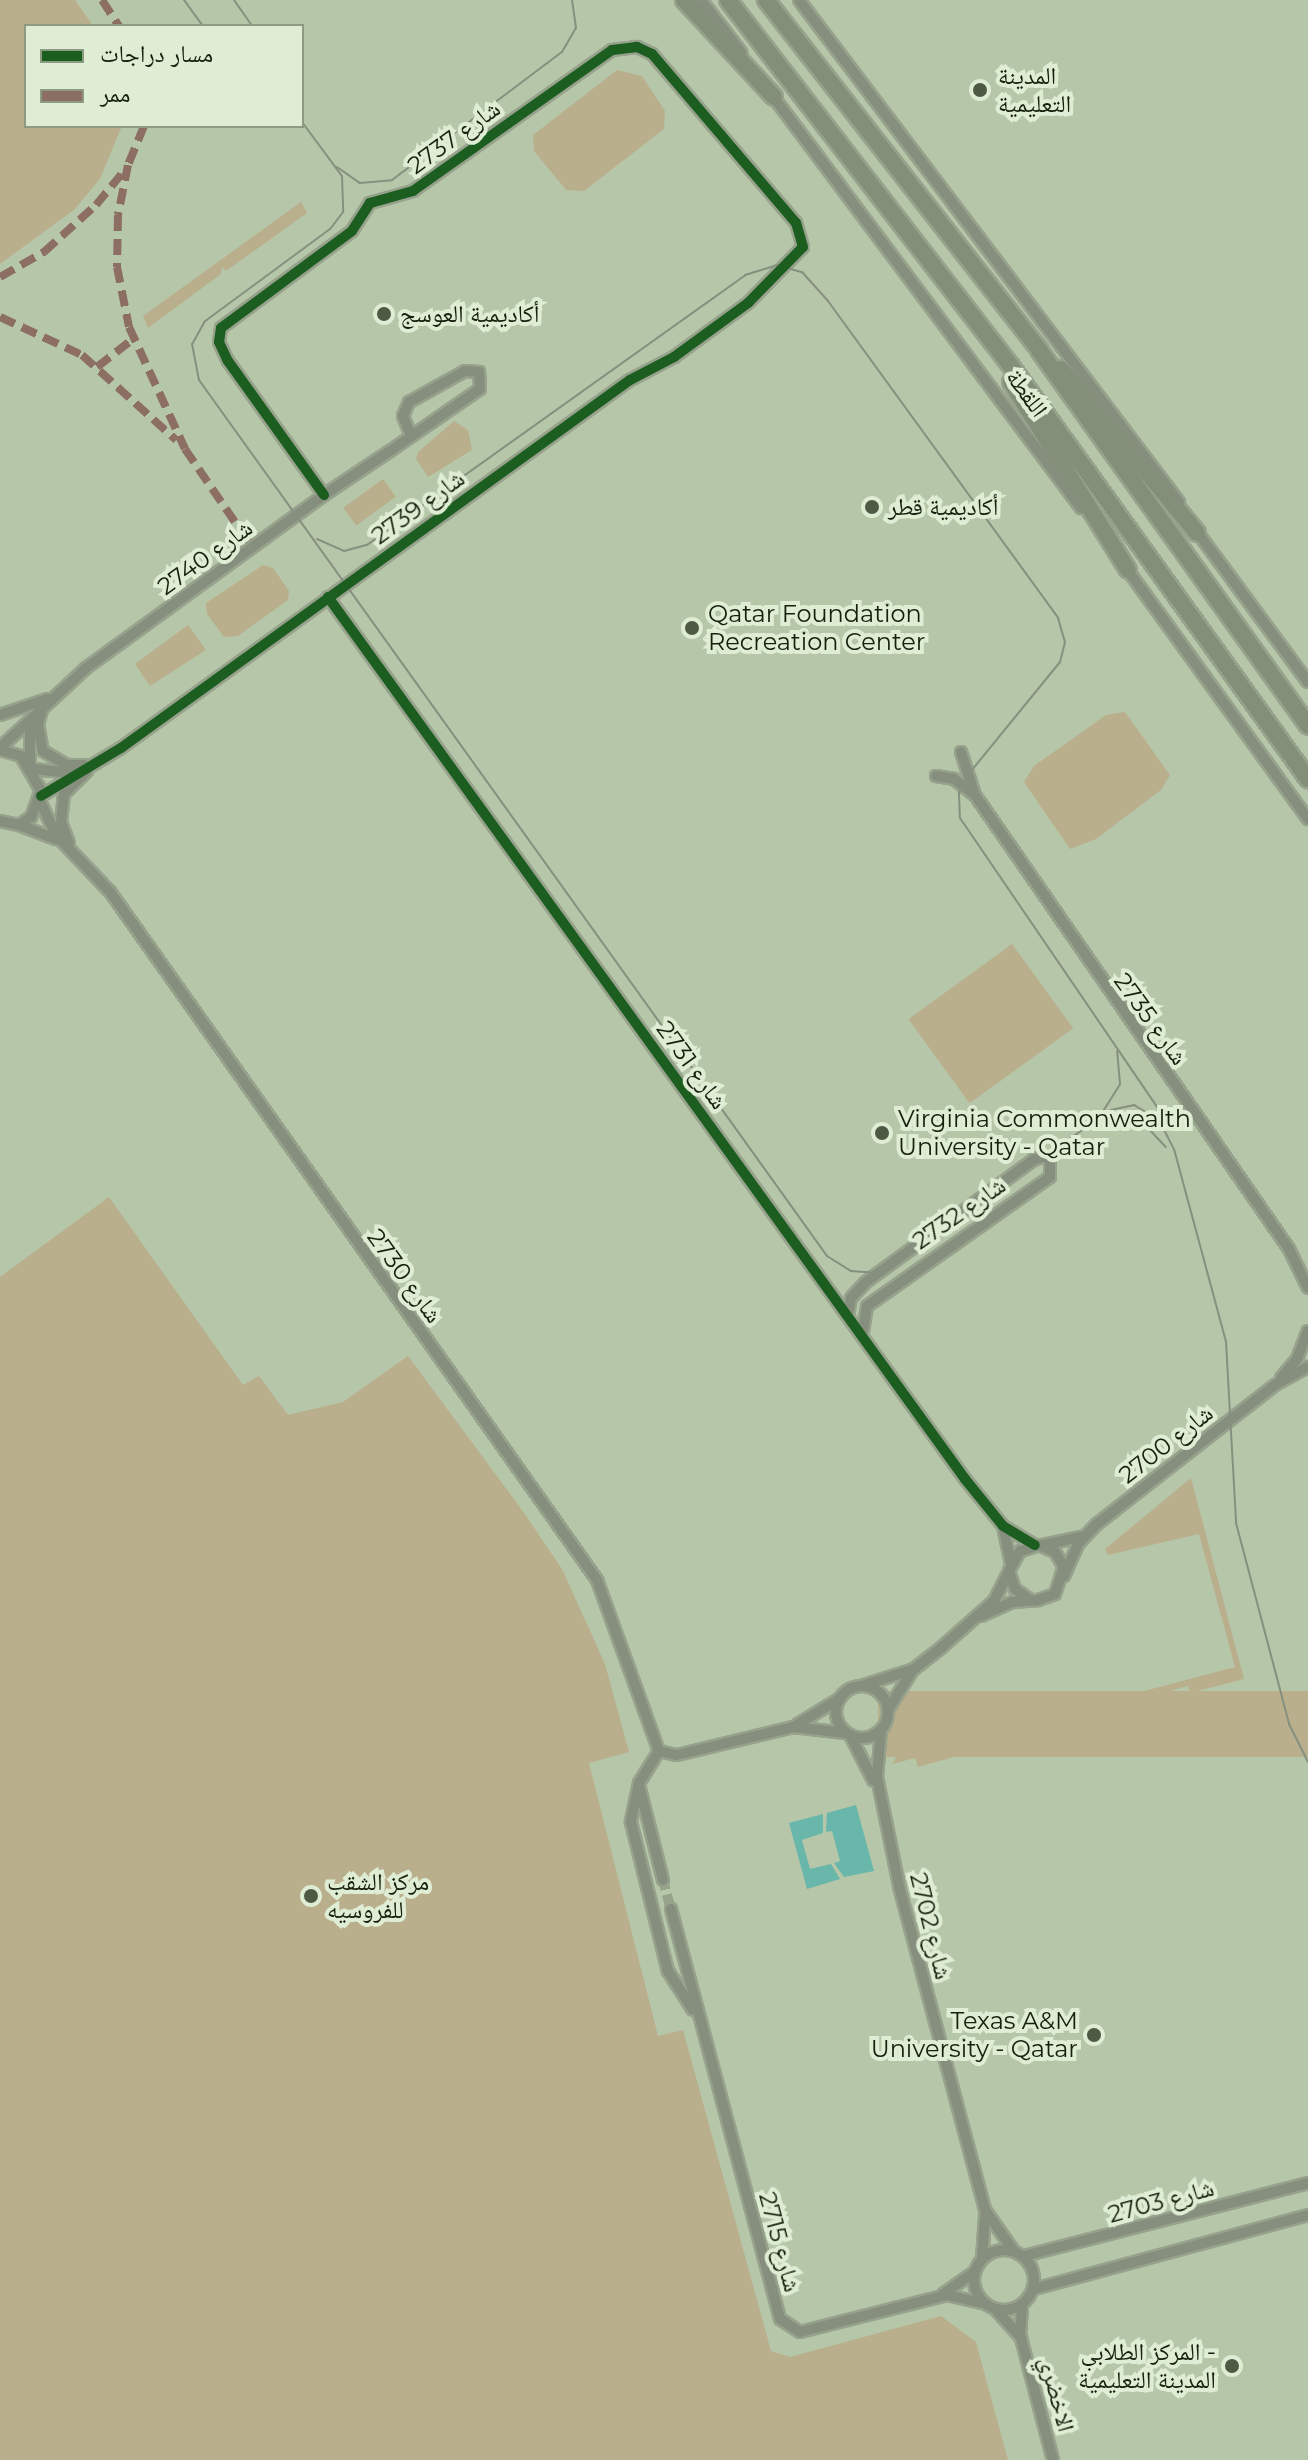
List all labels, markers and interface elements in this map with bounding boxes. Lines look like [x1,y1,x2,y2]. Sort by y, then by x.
legend [24,24,304,128]
text: مسار دراجات [100,39,213,68]
place label: المدينة التعليمية [998,62,1071,118]
text: ممر [100,79,131,108]
marker: المدينة التعليمية [969,79,991,101]
street label: شارع 2737 [402,94,506,180]
place label: أكاديمية العوسج [400,300,539,328]
marker: أكاديمية العوسج [375,305,393,323]
street label: اللقطة [1000,364,1054,422]
street label: شارع 2739 [366,464,470,550]
place label: أكاديمية قطر [888,493,998,521]
marker: أكاديمية قطر [863,498,881,516]
street label: شارع 2740 [152,513,258,601]
place label: Qatar Foundation Recreation Center [708,600,925,656]
marker: Qatar Foundation Recreation Center [683,619,701,637]
street label: شارع 2735 [1108,968,1194,1070]
street label: شارع 2731 [650,1015,734,1115]
place label: Virginia Commonwealth University - Qatar [898,1105,1191,1161]
marker: Virginia Commonwealth University - Qatar [873,1124,891,1142]
street label: شارع 2732 [907,1171,1011,1255]
street label: شارع 2730 [361,1224,449,1328]
street label: شارع 2700 [1113,1399,1219,1489]
place label: مركز الشقب للفروسيه [327,1868,429,1924]
street label: شارع 2702 [904,1870,958,1982]
marker: مركز الشقب للفروسيه [302,1887,320,1905]
place label: Texas A&M University - Qatar [871,2007,1078,2063]
marker: Texas A&M University - Qatar [1085,2026,1103,2044]
street label: شارع 2703 [1105,2173,1217,2229]
street label: شارع 2715 [753,2189,807,2295]
place label: المركز الطلابي - المدينة التعليمية [1078,2338,1216,2394]
street label: الاخضري [1033,2353,1081,2435]
marker: المركز الطلابي - المدينة التعليمية [1223,2357,1241,2375]

